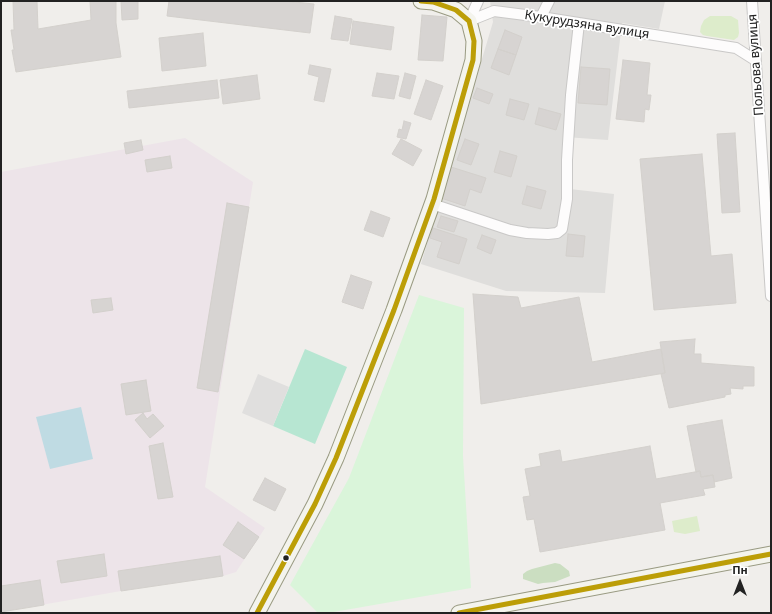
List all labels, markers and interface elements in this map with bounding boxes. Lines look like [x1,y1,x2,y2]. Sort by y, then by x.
street label: Кукурудзяна вулиця [523,7,651,43]
street label: Польова вулиця [745,14,767,116]
unlabelled marker [281,553,291,563]
north arrow [720,562,760,602]
text: Пн [732,562,748,577]

